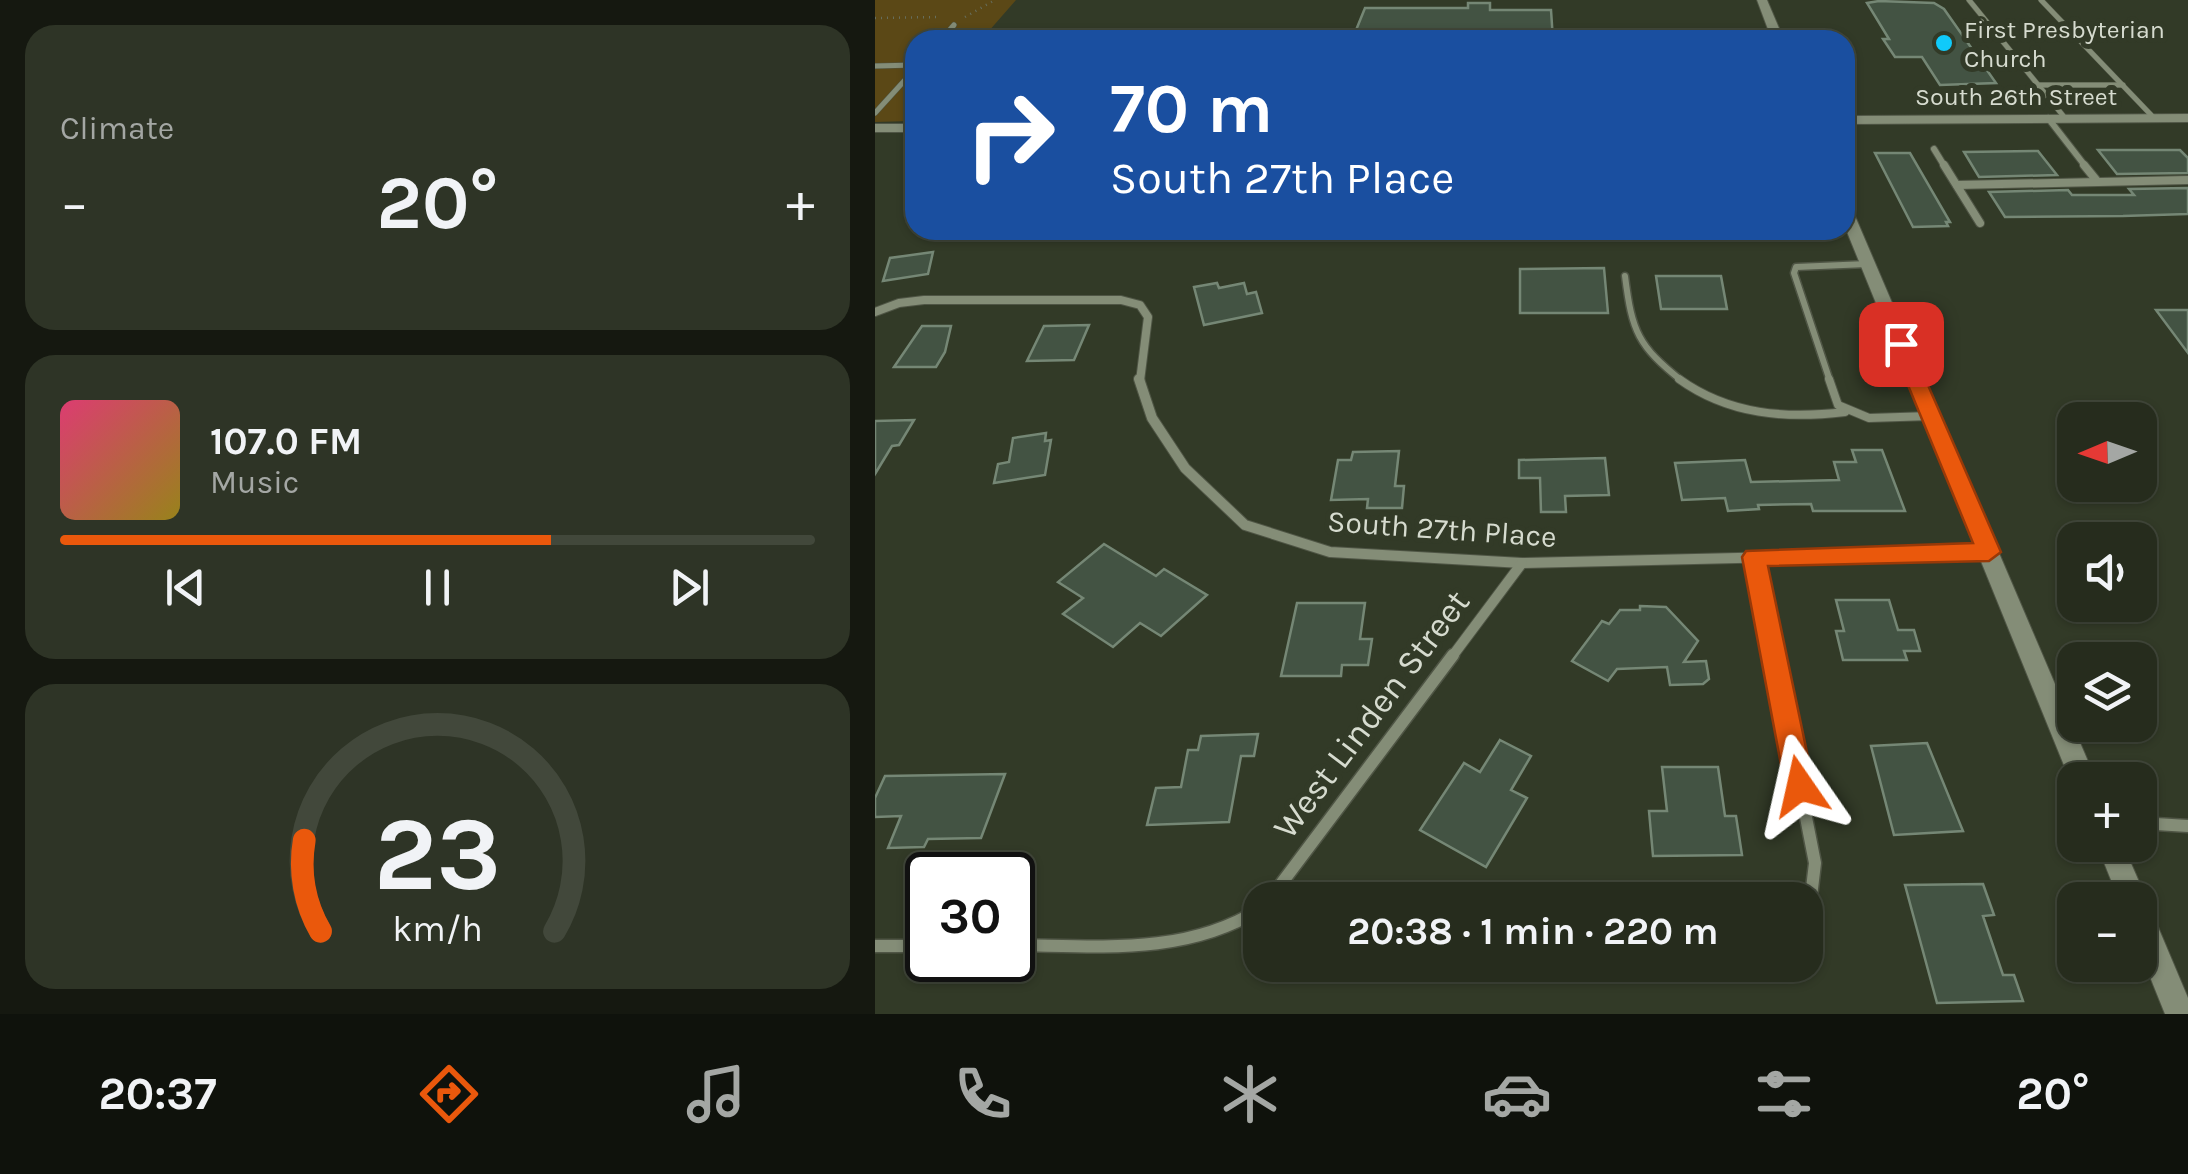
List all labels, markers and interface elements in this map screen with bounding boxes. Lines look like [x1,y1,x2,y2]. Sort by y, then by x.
place label: First Presbyterian Church [1964,15,2165,73]
marker: First Presbyterian Church [1933,32,1955,54]
text: 70 m [1110,68,1273,150]
icon: right [945,70,1075,200]
street label: South 26th Street [1915,82,2117,111]
text: Climate [60,110,174,147]
text: South 27th Place [1110,152,1454,204]
text: 20° [377,159,498,247]
text: − [60,171,89,235]
text: + [786,171,815,235]
pin [1859,302,1944,387]
icon: arrive [1874,317,1929,372]
north arrow [2057,402,2157,502]
map controls [2057,402,2157,982]
text: 107.0 FM [210,419,362,464]
text: Music [210,464,299,501]
street label: South 27th Place [1326,503,1558,555]
button: sound [2057,522,2157,622]
icon: previous [158,560,213,615]
icon: pause [410,560,465,615]
icon: next [662,560,717,615]
street label: West Linden Street [1265,582,1478,846]
button: layers [2057,642,2157,742]
position arrow [1748,734,1852,838]
button: + [2057,762,2157,862]
text: 23 [374,794,501,915]
speed limit sign: 30 [905,852,1035,982]
button: − [2057,882,2157,982]
text: km/h [392,908,483,950]
text: 20:38 · 1 min · 220 m [1347,909,1719,954]
icon: directions [414,1059,484,1129]
icon: music [681,1059,751,1129]
icon: phone [948,1059,1018,1129]
icon: climate [1215,1059,1285,1129]
icon: car [1482,1059,1552,1129]
icon: filters [1749,1059,1819,1129]
text: 20:37 [99,1068,217,1120]
text: 20° [2016,1068,2089,1120]

